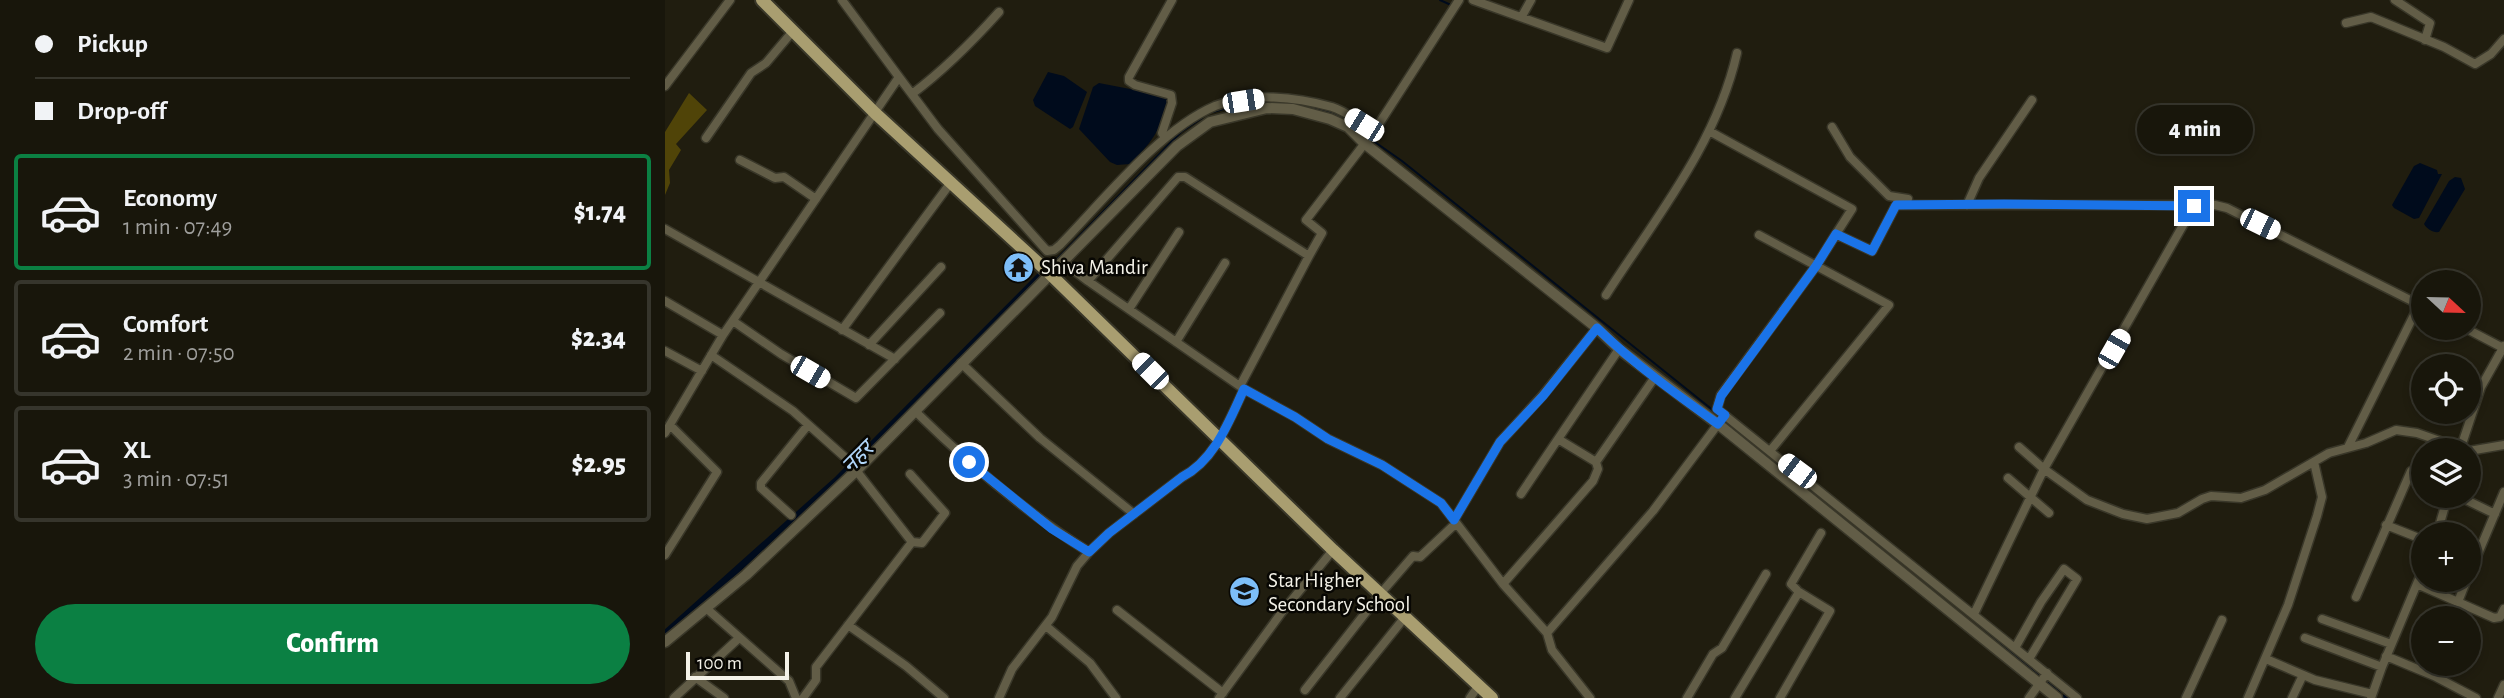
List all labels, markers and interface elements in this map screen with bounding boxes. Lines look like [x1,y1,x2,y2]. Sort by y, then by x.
text: Pickup [77,31,148,57]
car [1221,87,1266,115]
text: Drop-off [77,98,166,124]
callout: 4 min [2136,104,2252,154]
car [1341,105,1388,145]
text: 4 min [2169,118,2221,141]
icon: car [39,181,102,244]
text: Economy [123,185,217,211]
route end [2178,190,2210,222]
text: $1.74 [574,199,626,225]
car [2237,205,2284,243]
text: 1 min · 07:49 [123,216,232,239]
temple icon: Shiva Mandir [1001,250,1035,284]
place label: Shiva Mandir [1041,257,1148,278]
north arrow [2411,270,2481,340]
map controls [2411,270,2481,676]
icon: car [39,307,102,370]
text: Comfort [123,311,208,337]
text: $2.34 [571,325,626,351]
car [2095,326,2134,372]
text: 2 min · 07:50 [123,342,235,365]
car [1128,349,1173,393]
car [787,352,834,392]
button: locate [2411,354,2481,424]
icon: car [39,433,102,496]
water label: नहर [838,434,882,478]
text: XL [123,437,150,463]
button: layers [2411,438,2481,508]
route start [953,446,985,478]
car [1774,450,1821,492]
text: $2.95 [572,451,626,477]
text: 3 min · 07:51 [123,468,230,491]
button: + [2411,522,2481,592]
place label: Star Higher Secondary School [1268,570,1410,615]
school or university icon: Star Higher Secondary School [1228,575,1262,609]
button: Confirm [35,604,630,684]
button: − [2411,606,2481,676]
scale bar [686,649,789,681]
text: 100 m [697,654,742,673]

